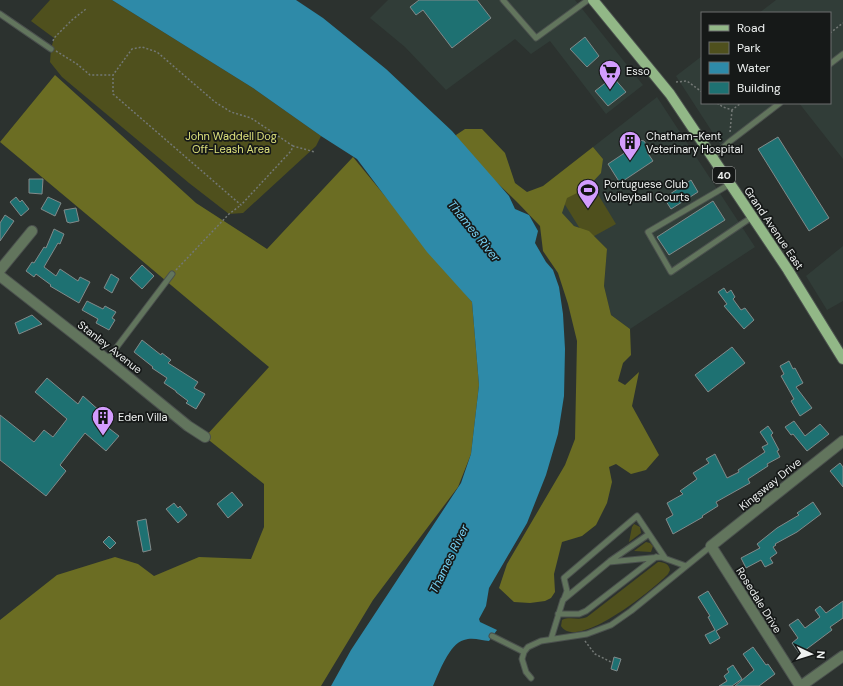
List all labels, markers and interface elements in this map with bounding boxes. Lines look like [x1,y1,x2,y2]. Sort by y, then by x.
legend [701,12,831,104]
text: Road [737,20,765,36]
text: Park [737,40,761,56]
supermarket icon: Esso [597,58,623,91]
text: Water [737,60,771,76]
place label: Esso [626,64,650,78]
text: Building [737,80,781,96]
park label: John Waddell Dog Off-Leash Area [185,129,277,156]
building icon: Chatham-Kent Veterinary Hospital [617,129,643,162]
place label: Chatham-Kent Veterinary Hospital [646,129,743,156]
road number: 40 [713,167,735,183]
sports icon: Portuguese Club Volleyball Courts [575,177,601,210]
place label: Portuguese Club Volleyball Courts [604,177,690,204]
street label: Grand Avenue East [741,184,807,272]
water label: Thames River [444,197,504,266]
street label: Stanley Avenue [75,318,145,376]
building icon: Eden Villa [90,404,116,437]
place label: Eden Villa [118,410,168,424]
street label: Kingsway Drive [736,455,804,513]
water label: Thames River [425,521,473,596]
street label: Rosedale Drive [733,564,785,636]
north arrow [791,634,831,674]
text: N [814,650,828,659]

